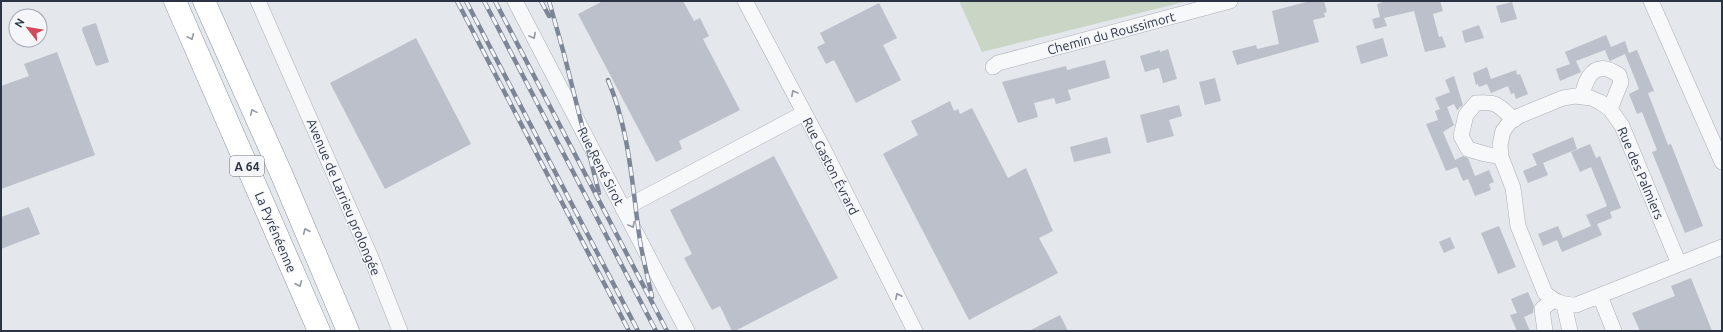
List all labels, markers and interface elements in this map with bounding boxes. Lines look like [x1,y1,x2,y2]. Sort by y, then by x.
north arrow [8,8,48,48]
street label: Chemin du Roussimort [1046,9,1176,57]
text: N [12,16,27,29]
one-way arrow [528,31,536,39]
one-way arrow [186,33,194,40]
one-way arrow [791,90,799,97]
one-way arrow [250,108,258,116]
street label: Rue Gaston Évrard [800,115,862,217]
street label: Avenue de Larrieu prolongée [305,117,383,277]
street label: Rue René Sirot [575,124,627,208]
street label: Rue des Palmiers [1615,125,1667,222]
road number: A 64 [230,156,264,176]
street label: La Pyrénéenne [253,190,299,274]
one-way arrow [627,221,635,229]
one-way arrow [302,227,310,234]
one-way arrow [294,280,302,287]
one-way arrow [895,293,902,300]

